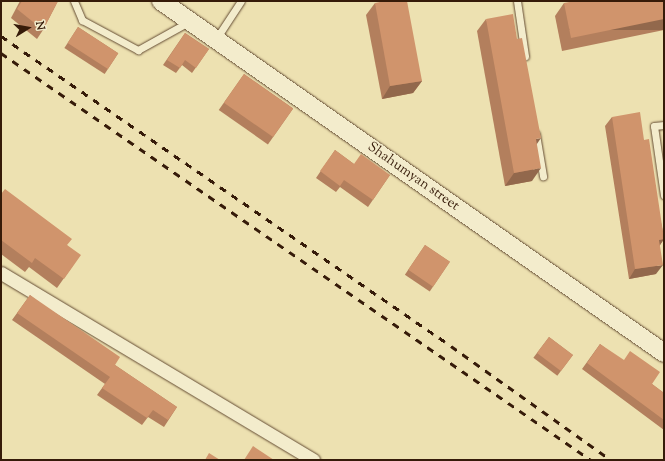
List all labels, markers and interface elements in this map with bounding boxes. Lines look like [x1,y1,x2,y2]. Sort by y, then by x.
north arrow [8,8,48,48]
text: N [31,20,48,32]
street label: Shahumyan street [364,139,462,215]

